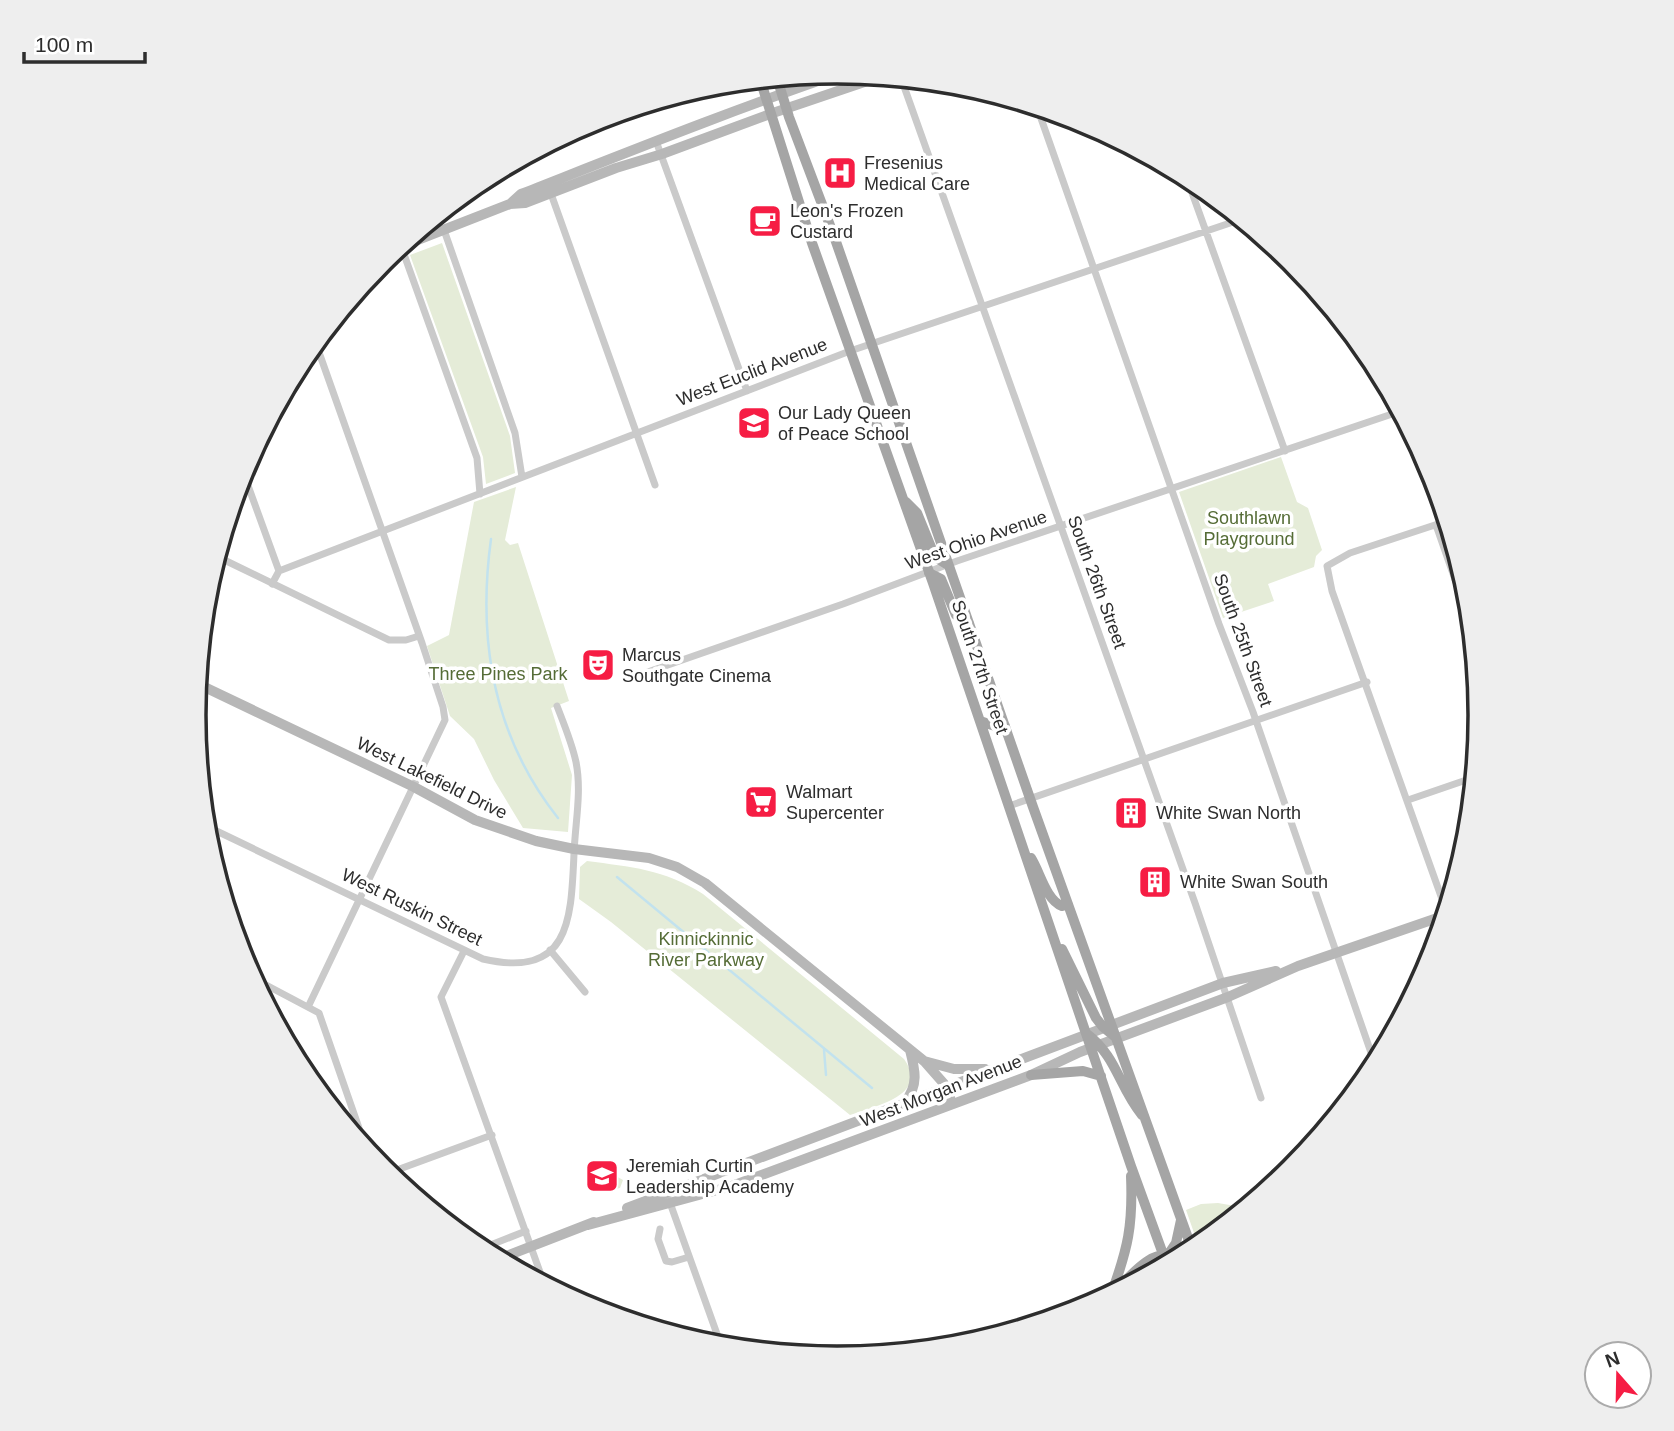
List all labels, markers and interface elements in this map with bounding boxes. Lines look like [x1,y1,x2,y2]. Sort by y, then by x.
scale bar [24,21,145,65]
text: 100 m [35,33,93,56]
place label: Fresenius Medical Care [864,153,970,194]
hospital icon: Fresenius Medical Care [821,154,859,192]
place label: Leon's Frozen Custard [790,201,904,242]
cafe icon: Leon's Frozen Custard [746,202,784,240]
street label: West Euclid Avenue [674,334,830,410]
place label: Our Lady Queen of Peace School [778,403,911,444]
school or university icon: Our Lady Queen of Peace School [735,404,773,442]
street label: West Ohio Avenue [903,506,1049,574]
park label: Southlawn Playground [1203,508,1295,549]
street label: South 26th Street [1064,513,1130,651]
street label: South 25th Street [1210,571,1276,709]
street label: South 27th Street [948,598,1012,736]
place label: Marcus Southgate Cinema [622,645,772,686]
theatre icon: Marcus Southgate Cinema [579,646,617,684]
park label: Three Pines Park [428,664,569,684]
street label: West Lakefield Drive [354,733,510,823]
place label: Walmart Supercenter [786,782,884,823]
supermarket icon: Walmart Supercenter [742,783,780,821]
building icon: White Swan North [1112,794,1150,832]
place label: White Swan North [1156,803,1301,823]
building icon: White Swan South [1136,863,1174,901]
street label: West Ruskin Street [339,864,485,950]
place label: White Swan South [1180,872,1328,892]
park label: Kinnickinnic River Parkway [648,929,764,970]
street label: West Morgan Avenue [857,1051,1025,1131]
place label: Jeremiah Curtin Leadership Academy [626,1156,794,1197]
school or university icon: Jeremiah Curtin Leadership Academy [583,1157,621,1195]
north arrow [1583,1340,1653,1410]
text: N [1602,1347,1622,1372]

